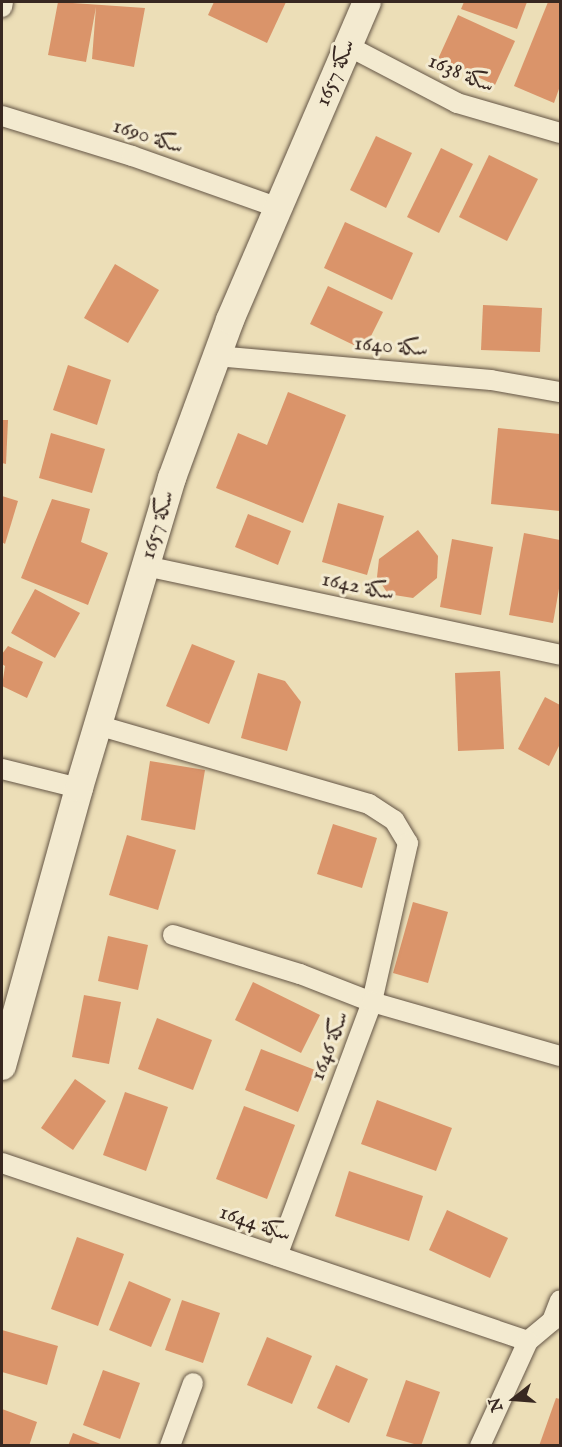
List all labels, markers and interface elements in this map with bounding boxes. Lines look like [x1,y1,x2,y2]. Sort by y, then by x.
street label: سكة 1657 [310,35,362,111]
street label: سكة 1638 [424,48,498,100]
street label: سكة 1690 [109,113,187,161]
street label: سكة 1640 [353,331,429,363]
street label: سكة 1657 [135,487,181,563]
street label: سكة 1642 [319,566,397,608]
street label: سكة 1646 [305,1007,355,1085]
street label: سكة 1644 [216,1199,294,1249]
north arrow [484,1369,544,1429]
text: N [485,1395,508,1414]

